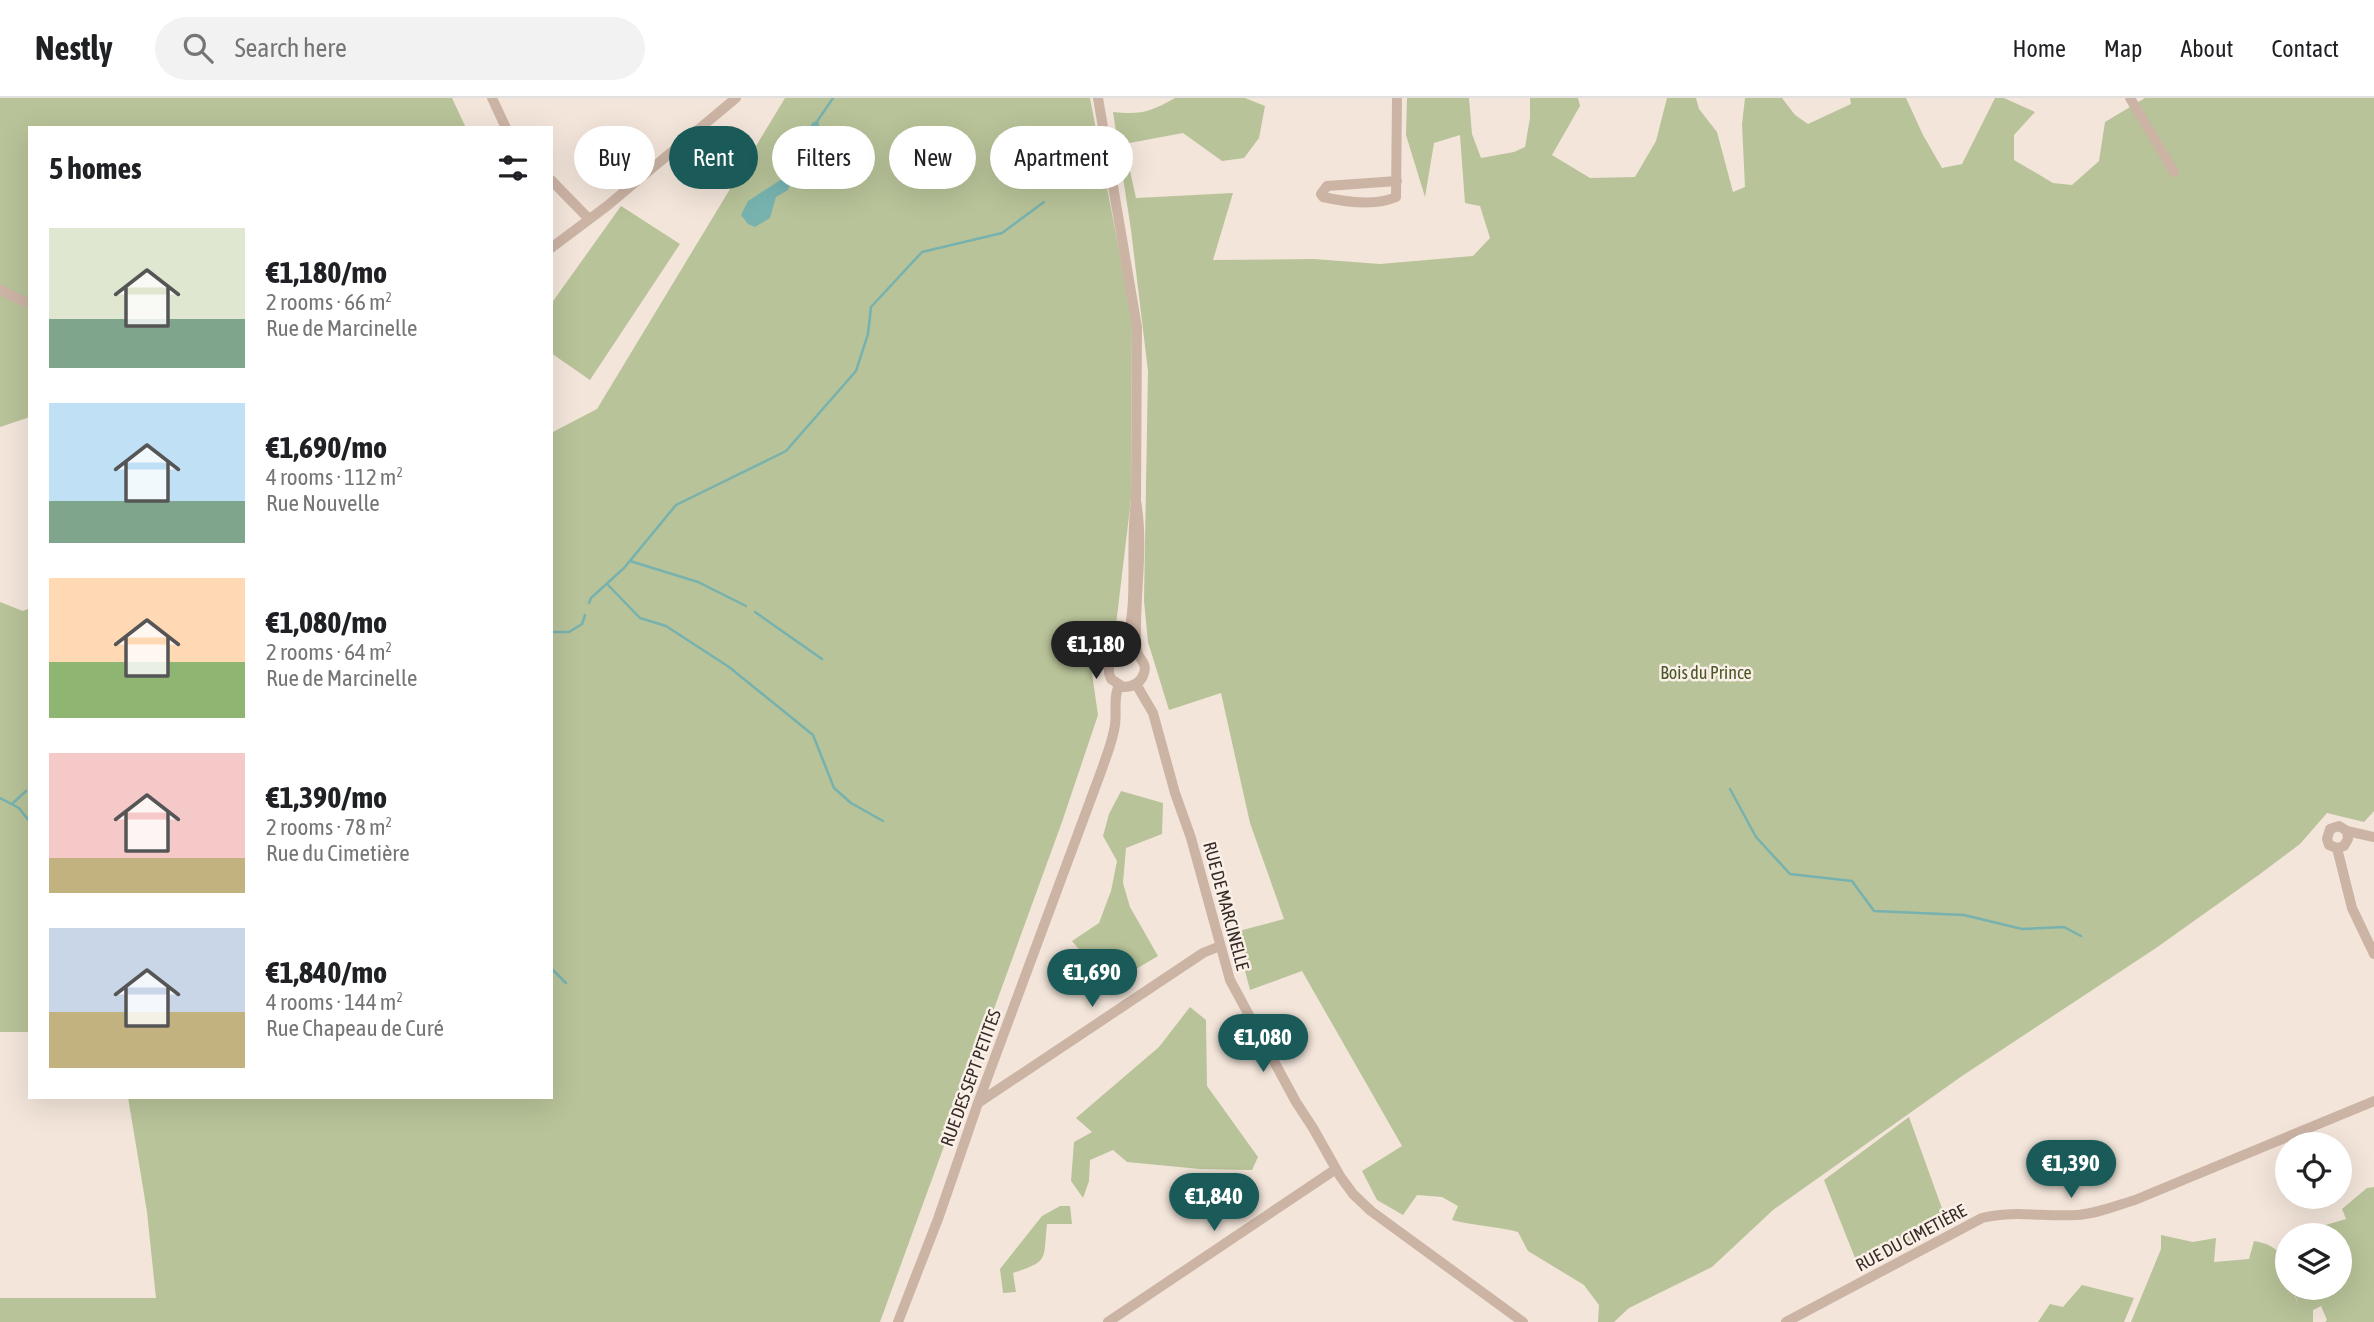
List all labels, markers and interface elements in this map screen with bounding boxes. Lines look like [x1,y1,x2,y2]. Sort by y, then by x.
search box [155,17,645,80]
text: Nestly [35,29,113,67]
icon: search [179,29,217,67]
text: Search here [235,33,347,63]
text: Home [2012,35,2066,62]
text: Map [2104,35,2142,62]
text: About [2180,35,2233,62]
text: Contact [2271,35,2339,62]
chip: Buy [574,126,655,189]
chip: Rent [669,126,758,189]
chip: Filters [772,126,875,189]
chip: New [889,126,976,189]
chip: Apartment [990,126,1133,189]
icon: filters [494,149,532,187]
text: 5 homes [49,151,142,185]
text: €1,180/mo [266,255,387,289]
icon: home [105,256,189,340]
text: 2 rooms · 66 m² [266,289,392,315]
text: Rue de Marcinelle [266,315,417,341]
text: €1,690/mo [266,430,387,464]
icon: home [105,431,189,515]
text: 4 rooms · 112 m² [266,464,403,490]
text: Rue Nouvelle [266,490,380,516]
text: €1,080/mo [266,605,387,639]
icon: home [105,606,189,690]
pin: €1,180 [1039,622,1153,681]
text: €1,180 [1067,631,1125,657]
text: 2 rooms · 64 m² [266,639,392,665]
park label: Bois du Prince [1660,662,1752,683]
text: Rue de Marcinelle [266,665,417,691]
text: €1,390/mo [266,780,387,814]
icon: home [105,781,189,865]
text: 2 rooms · 78 m² [266,814,392,840]
street label: RUE DE MARCINELLE [1199,839,1254,973]
text: Rue du Cimetière [266,840,410,866]
pin: €1,690 [1035,950,1149,1009]
text: €1,840/mo [266,955,387,989]
icon: home [105,956,189,1040]
text: €1,690 [1063,959,1121,985]
text: 4 rooms · 144 m² [266,989,403,1015]
street label: RUE DES SEPT PETITES [936,1006,1005,1149]
pin: €1,080 [1206,1014,1320,1074]
text: Rue Chapeau de Curé [266,1015,444,1041]
text: €1,080 [1234,1024,1292,1050]
map controls [2275,1132,2352,1300]
button: locate [2275,1132,2352,1209]
pin: €1,390 [2014,1140,2128,1200]
text: €1,390 [2042,1150,2100,1176]
pin: €1,840 [1157,1174,1271,1233]
text: €1,840 [1185,1183,1243,1209]
street label: RUE DU CIMETIÈRE [1852,1199,1970,1276]
button: layers [2275,1223,2352,1300]

